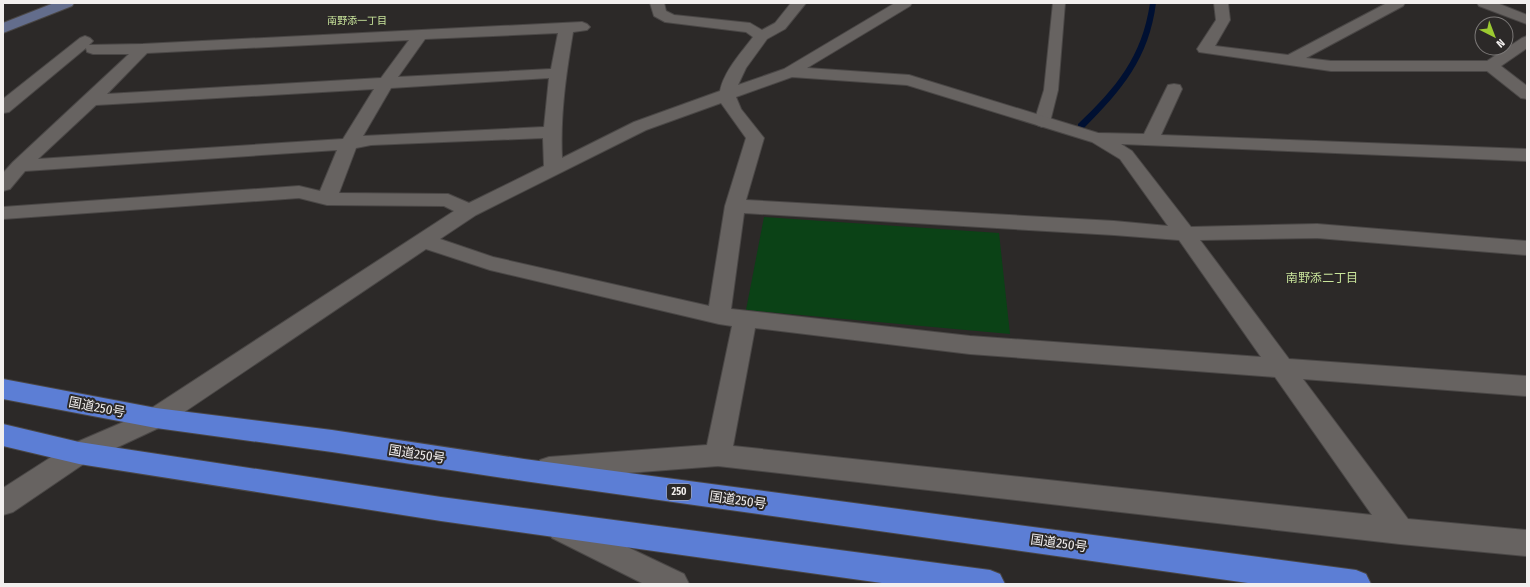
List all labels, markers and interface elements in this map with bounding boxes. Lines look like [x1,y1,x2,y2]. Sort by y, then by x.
district label: 南野添一丁目 [327,15,387,27]
north arrow [1474,16,1514,56]
text: N [1494,36,1507,50]
district label: 南野添二丁目 [1286,271,1358,285]
street label: 国道250号 [67,394,127,420]
street label: 国道250号 [387,442,447,466]
road number: 250 [667,484,691,500]
street label: 国道250号 [708,489,768,511]
street label: 国道250号 [1029,532,1089,554]

